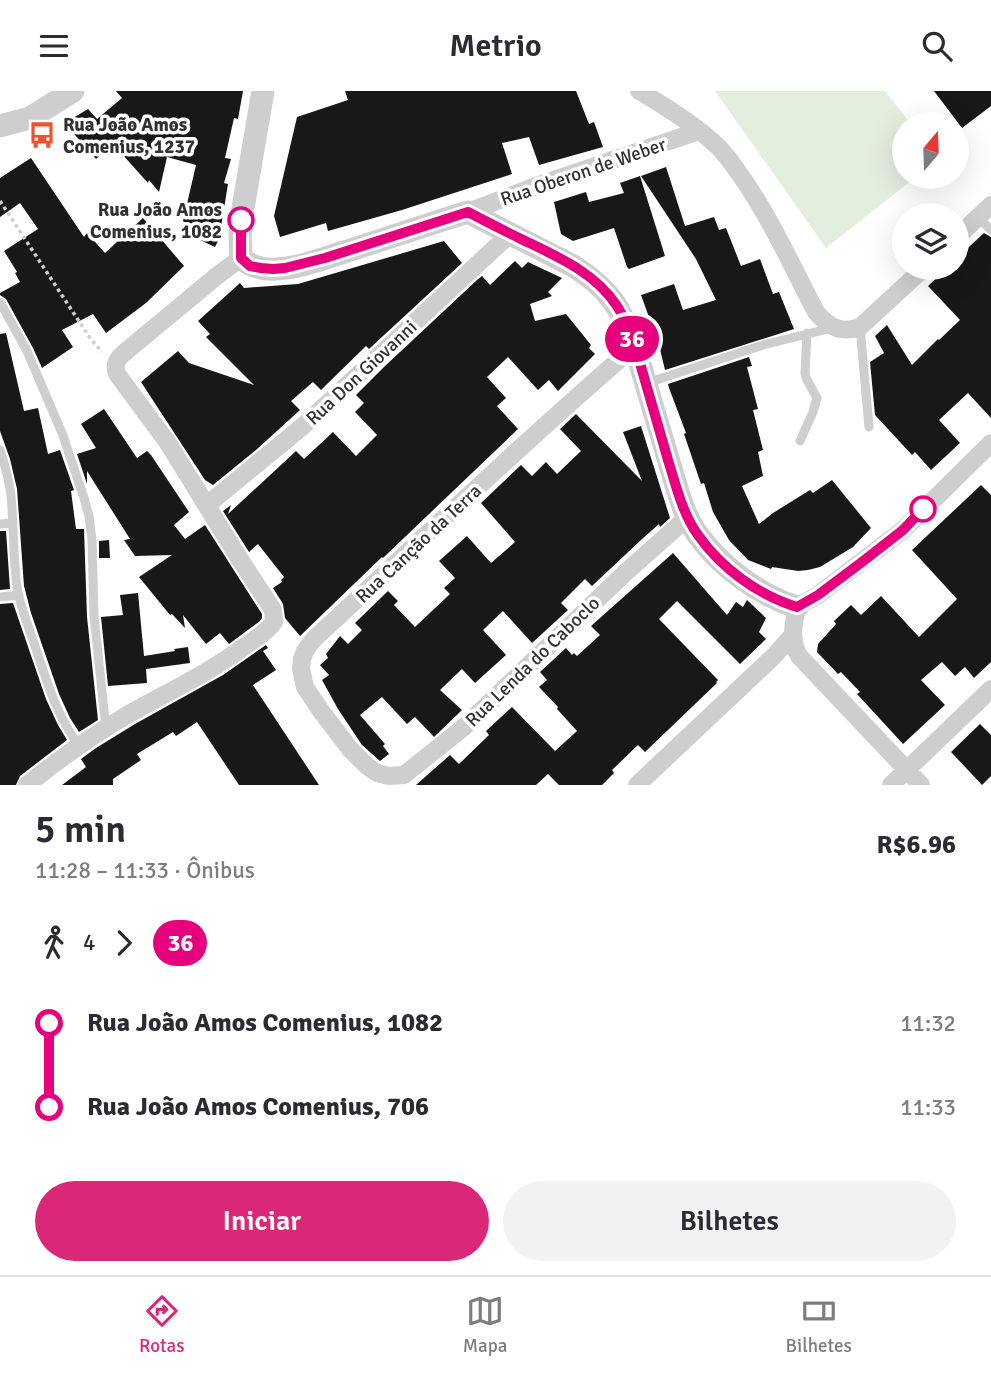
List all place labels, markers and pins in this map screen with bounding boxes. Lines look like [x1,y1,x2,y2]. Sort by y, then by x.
place label: Rua João Amos Comenius, 1237 [63,113,195,159]
bus stop icon: Rua João Amos Comenius, 1237 [27,120,57,150]
place label: Rua João Amos Comenius, 1082 [90,198,222,244]
marker: Rua João Amos Comenius, 1082 [228,207,254,233]
unlabelled marker [910,496,936,522]

